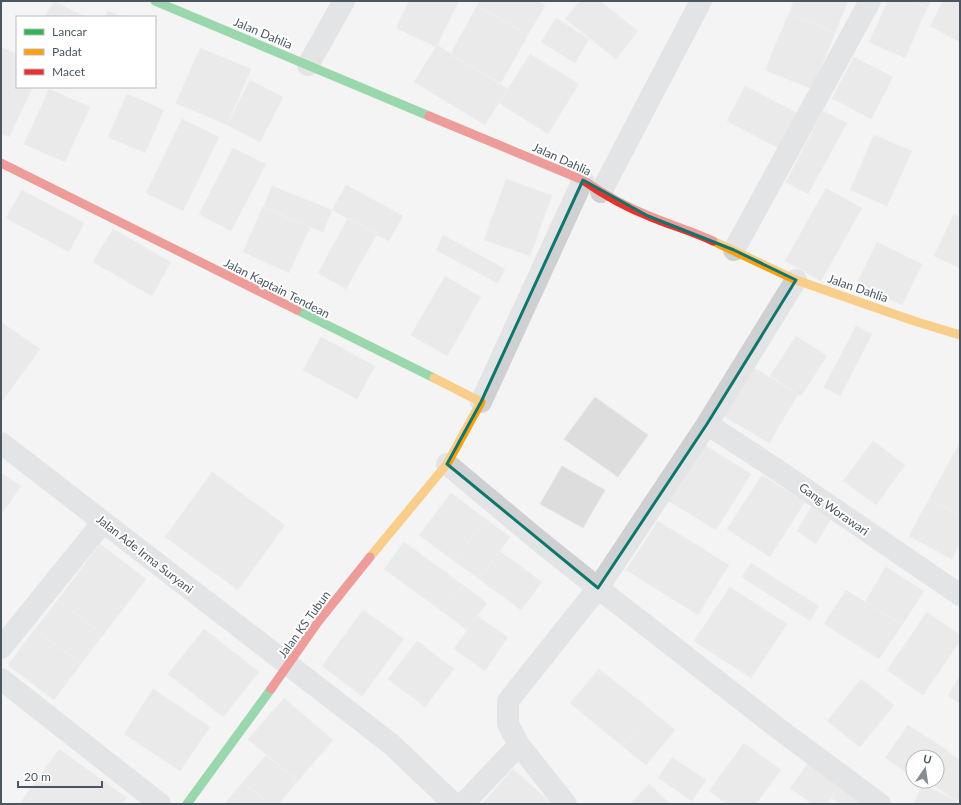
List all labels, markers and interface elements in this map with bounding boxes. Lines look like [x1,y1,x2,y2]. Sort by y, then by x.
street label: Jalan Dahlia [231,14,295,52]
legend [16,16,156,88]
text: Lancar [52,24,88,39]
text: Padat [52,44,83,59]
text: Macet [52,64,86,79]
street label: Jalan Dahlia [530,139,594,179]
street label: Jalan Kaptain Tendean [222,255,332,321]
street label: Jalan Dahlia [826,271,890,305]
street label: Gang Worawari [796,479,872,539]
street label: Jalan Ade Irma Suryani [94,512,196,597]
street label: Jalan KS Tubun [275,588,333,660]
north arrow [905,749,945,789]
text: U [922,752,933,766]
scale bar [18,763,102,789]
text: 20 m [24,769,51,784]

